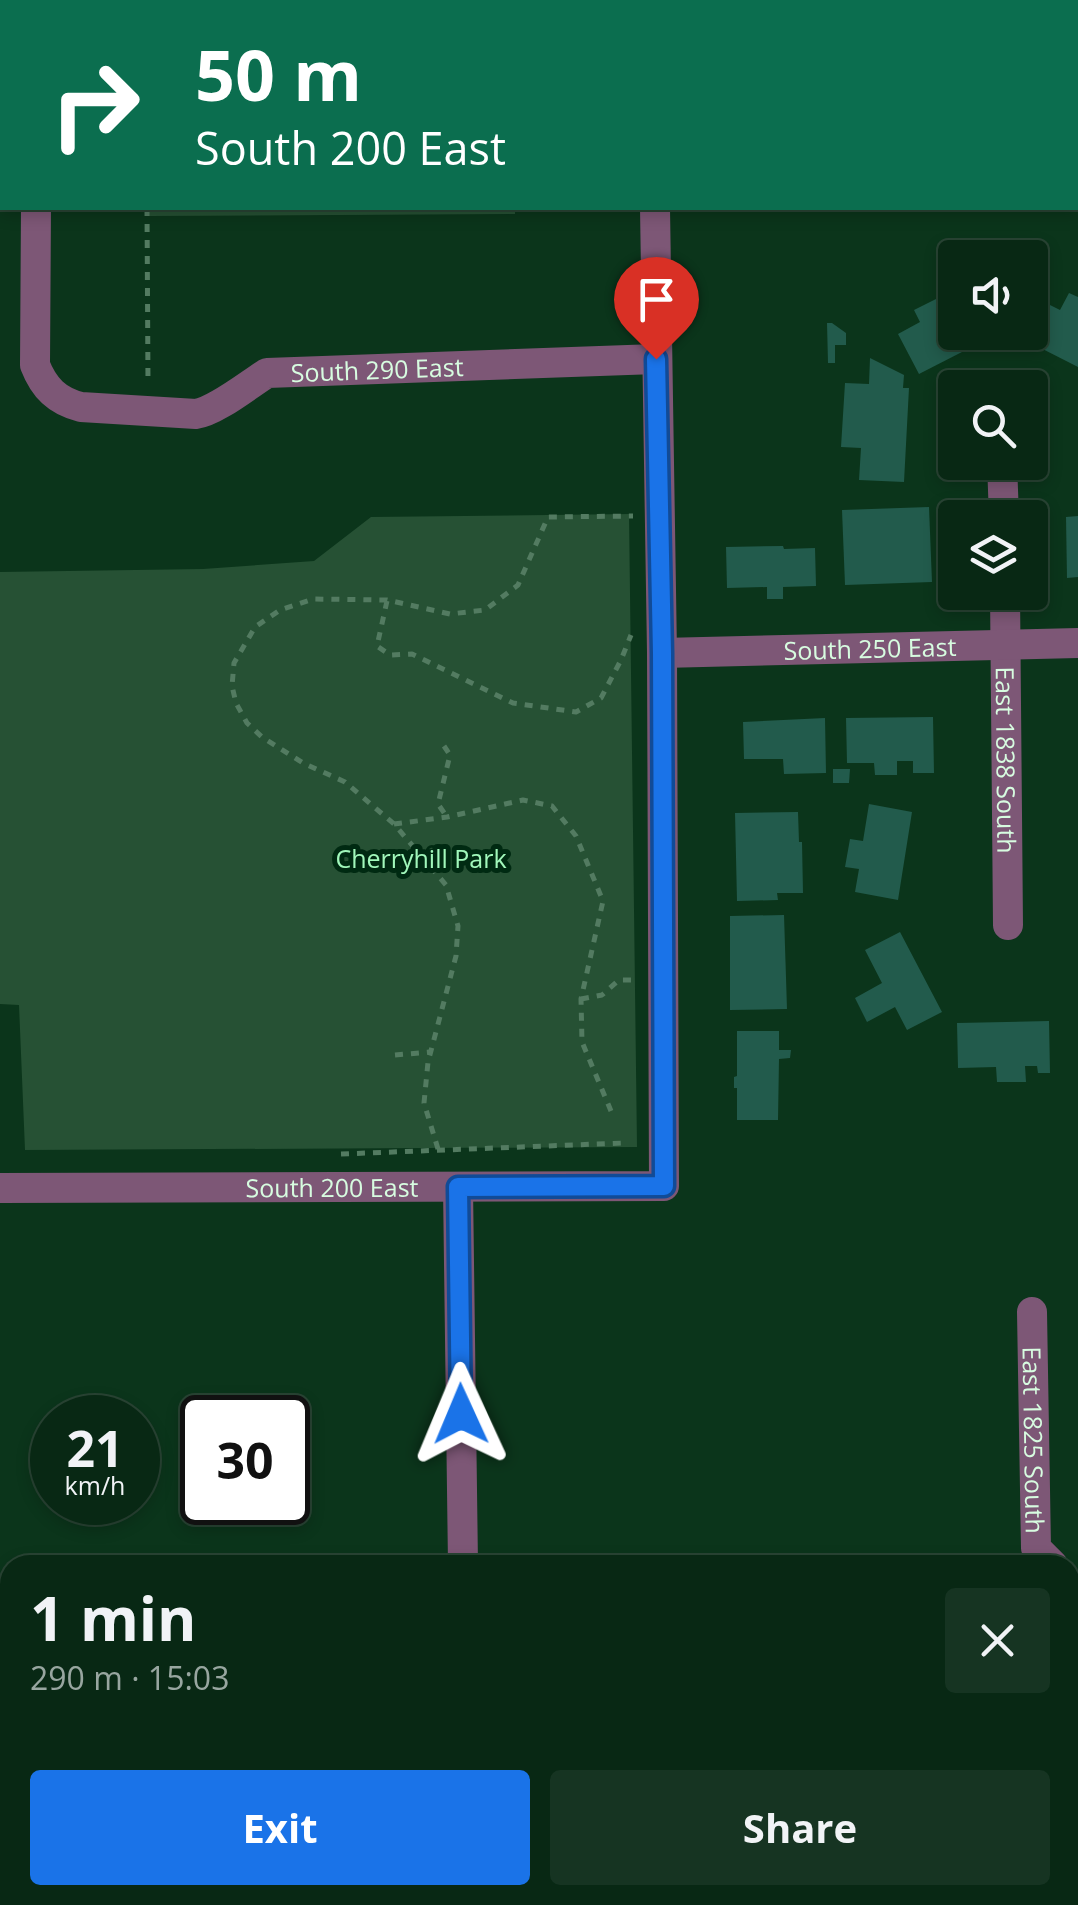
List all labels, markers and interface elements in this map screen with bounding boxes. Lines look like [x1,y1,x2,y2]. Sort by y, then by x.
text: 50 m [195,26,362,122]
icon: right [30,40,160,170]
text: South 200 East [195,117,506,178]
map controls [938,240,1048,610]
button: sound [938,240,1048,350]
pin [614,257,699,360]
icon: arrive [629,272,684,327]
street label: South 290 East [290,349,464,389]
button: search [938,370,1048,480]
button: layers [938,500,1048,610]
street label: South 250 East [783,629,957,667]
street label: East 1838 South [989,666,1024,854]
park label: Cherryhill Park [335,841,507,875]
street label: South 200 East [245,1170,419,1204]
street label: East 1825 South [1016,1346,1053,1534]
position arrow [409,1362,513,1466]
speed limit sign: 30 [180,1395,310,1525]
text: 21 [66,1414,124,1482]
text: km/h [65,1468,125,1502]
text: 1 min [30,1577,197,1659]
button: close [945,1588,1050,1693]
text: 290 m · 15:03 [30,1656,229,1699]
button: Exit [30,1770,530,1885]
button: Share [550,1770,1050,1885]

